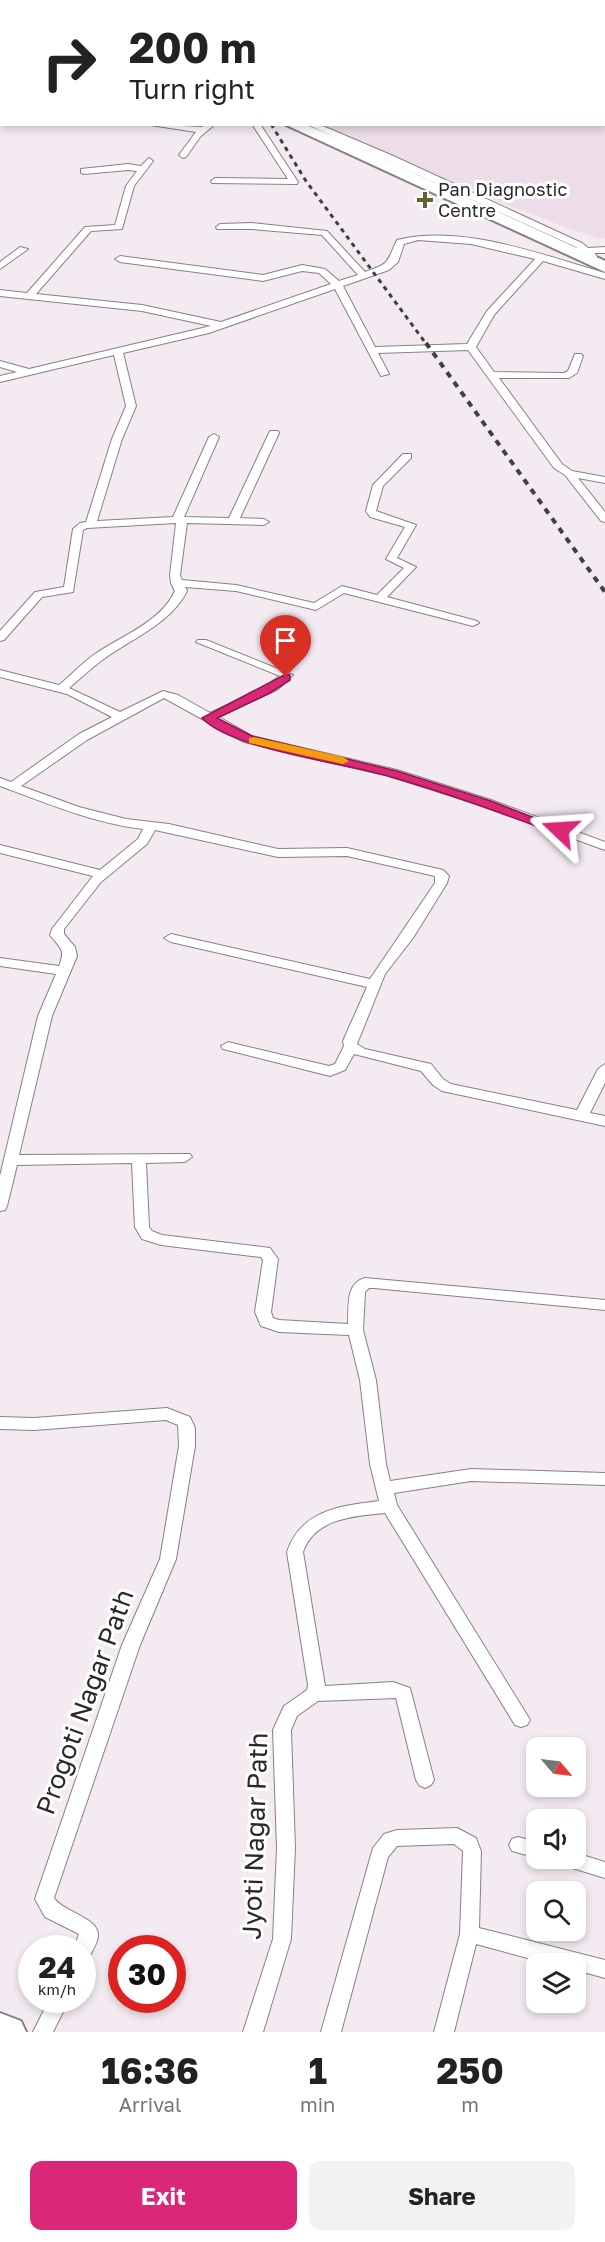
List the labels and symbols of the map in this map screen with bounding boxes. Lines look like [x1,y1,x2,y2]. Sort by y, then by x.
place label: Pan Diagnostic Centre [438,178,567,221]
marker: Pan Diagnostic Centre [416,191,434,209]
pin [260,615,311,677]
position arrow [528,798,592,862]
street label: Progoti Nagar Path [29,1585,140,1819]
street label: Jyoti Nagar Path [235,1732,274,1940]
north arrow [526,1737,586,1797]
speed limit sign: 30 [108,1935,186,2013]

